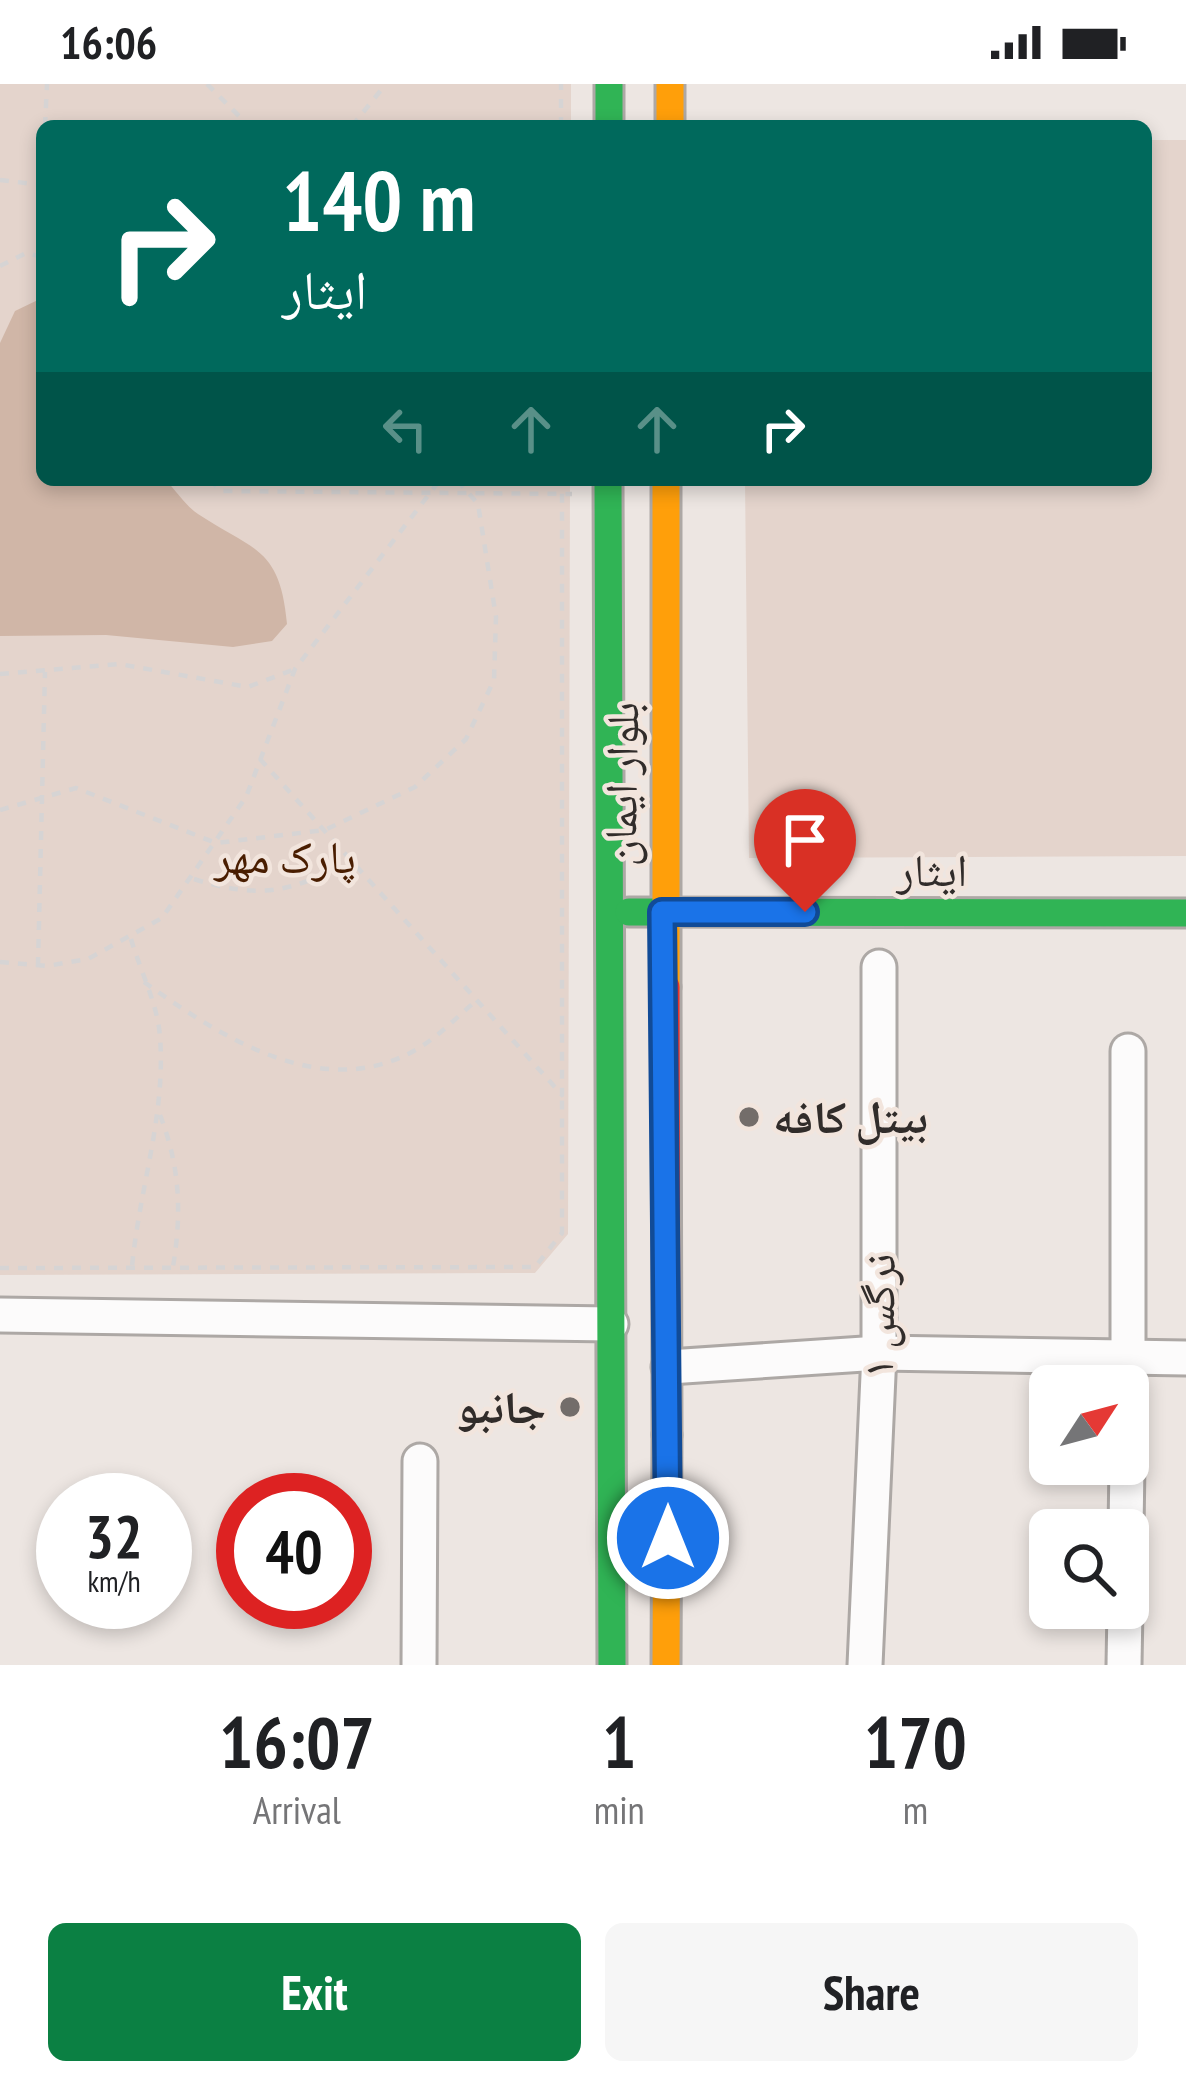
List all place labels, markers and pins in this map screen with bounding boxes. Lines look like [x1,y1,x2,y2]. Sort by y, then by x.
pin [754,789,856,912]
place label: بیتل کافه [773,1087,928,1145]
marker: بیتل کافه [736,1104,762,1130]
place label: جانبو [456,1377,546,1435]
marker: جانبو [557,1394,583,1420]

